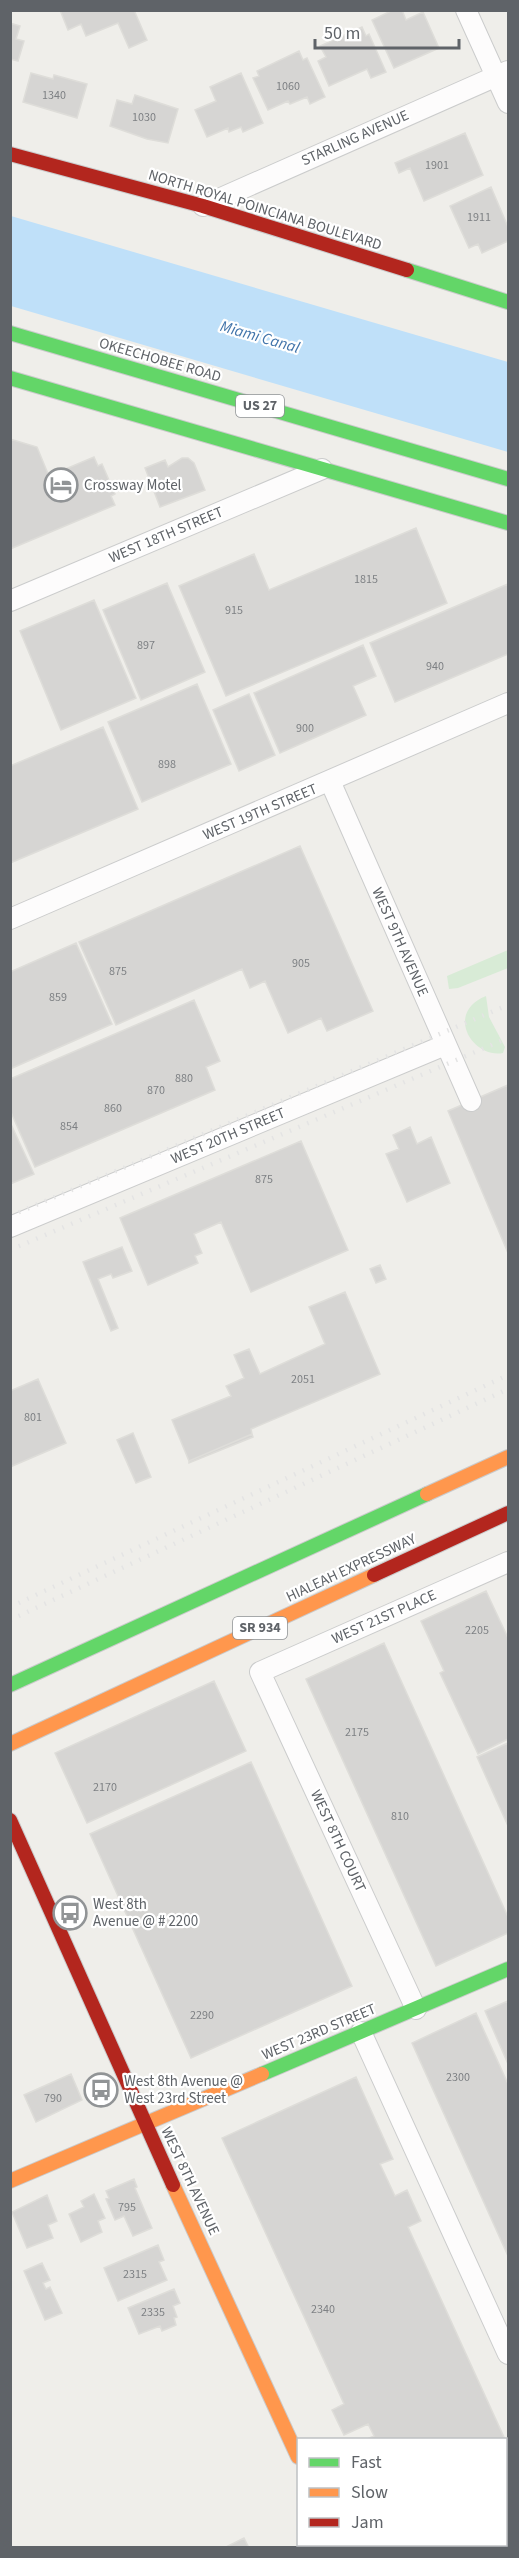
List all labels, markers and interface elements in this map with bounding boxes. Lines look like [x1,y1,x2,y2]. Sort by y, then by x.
scale bar [315,12,459,50]
text: 50 m [324,21,360,46]
house number: 1060 [276,78,300,95]
house number: 1340 [42,87,66,104]
street label: STARLING AVENUE [298,105,412,171]
house number: 1030 [132,109,156,126]
house number: 1901 [425,157,449,174]
street label: NORTH ROYAL POINCIANA BOULEVARD [146,164,384,256]
house number: 1911 [467,209,491,226]
water label: Miami Canal [218,315,302,359]
street label: OKEECHOBEE ROAD [96,333,224,387]
road number: US 27 [236,395,284,417]
hotel icon: Crossway Motel [43,467,79,503]
place label: Crossway Motel [84,475,182,496]
street label: WEST 18TH STREET [106,501,226,569]
house number: 1815 [354,571,378,588]
house number: 915 [225,602,243,619]
house number: 897 [137,637,155,654]
house number: 940 [426,658,444,675]
house number: 900 [296,720,314,737]
house number: 898 [158,756,176,773]
street label: WEST 19TH STREET [200,778,320,846]
street label: WEST 9TH AVENUE [366,884,434,1000]
house number: 905 [292,955,310,972]
house number: 875 [109,963,127,980]
house number: 859 [49,989,67,1006]
house number: 880 [175,1070,193,1087]
house number: 870 [147,1082,165,1099]
house number: 860 [104,1100,122,1117]
street label: WEST 20TH STREET [168,1102,288,1170]
house number: 854 [60,1118,78,1135]
house number: 875 [255,1171,273,1188]
house number: 2051 [291,1371,315,1388]
house number: 801 [24,1409,42,1426]
street label: HIALEAH EXPRESSWAY [283,1528,420,1607]
street label: WEST 21ST PLACE [328,1585,440,1649]
road number: SR 934 [233,1617,287,1639]
house number: 2205 [465,1622,489,1639]
house number: 2175 [345,1724,369,1741]
house number: 2170 [93,1779,117,1796]
street label: WEST 8TH COURT [305,1786,371,1896]
house number: 810 [391,1808,409,1825]
place label: West 8th Avenue @ # 2200 [93,1894,198,1932]
bus stop icon: West 8th Avenue @ # 2200 [52,1895,88,1931]
street label: WEST 23RD STREET [259,1998,379,2066]
house number: 2290 [190,2007,214,2024]
house number: 2300 [446,2069,470,2086]
place label: West 8th Avenue @ West 23rd Street [124,2071,243,2109]
bus stop icon: West 8th Avenue @ West 23rd Street [83,2072,119,2108]
house number: 790 [44,2090,62,2107]
street label: WEST 8TH AVENUE [156,2123,224,2239]
house number: 795 [118,2199,136,2216]
house number: 2315 [123,2266,147,2283]
house number: 2340 [311,2301,335,2318]
house number: 2335 [141,2304,165,2321]
legend [297,2438,507,2546]
text: Fast [351,2450,382,2475]
text: Slow [351,2480,388,2505]
text: Jam [351,2510,384,2535]

